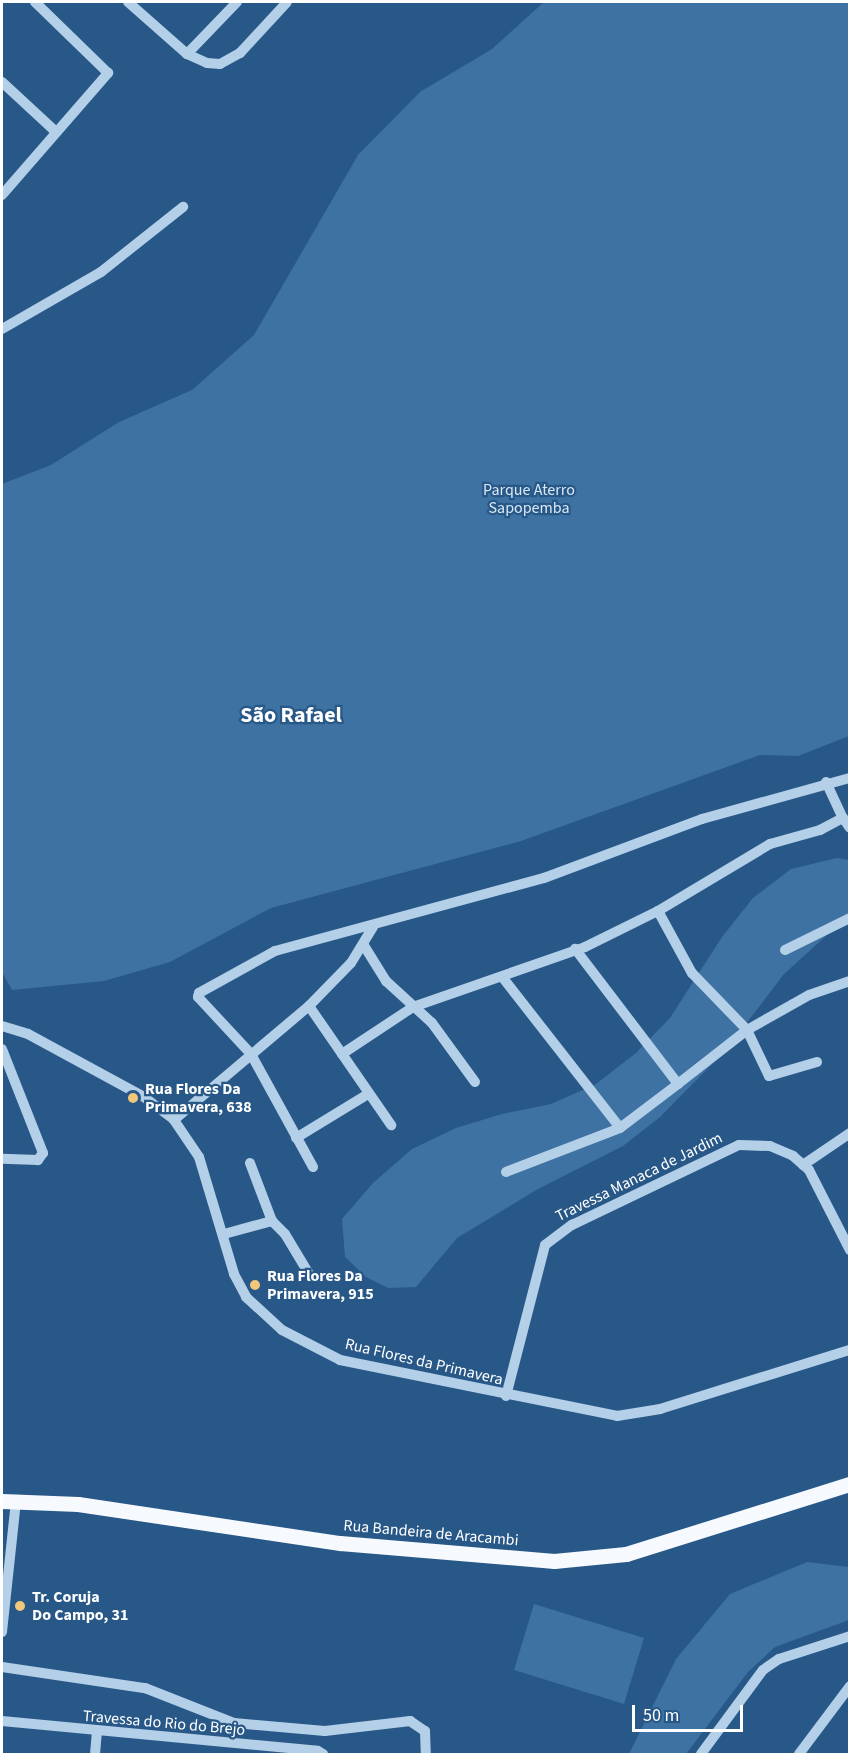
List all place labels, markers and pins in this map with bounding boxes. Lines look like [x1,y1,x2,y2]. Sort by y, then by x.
place label: Rua Flores Da Primavera, 638 [145,1079,252,1117]
marker: Rua Flores Da Primavera, 638 [126,1091,140,1105]
place label: Rua Flores Da Primavera, 915 [267,1266,374,1304]
marker: Rua Flores Da Primavera, 915 [248,1278,262,1292]
place label: Tr. Coruja Do Campo, 31 [32,1587,128,1625]
marker: Tr. Coruja Do Campo, 31 [13,1599,27,1613]

